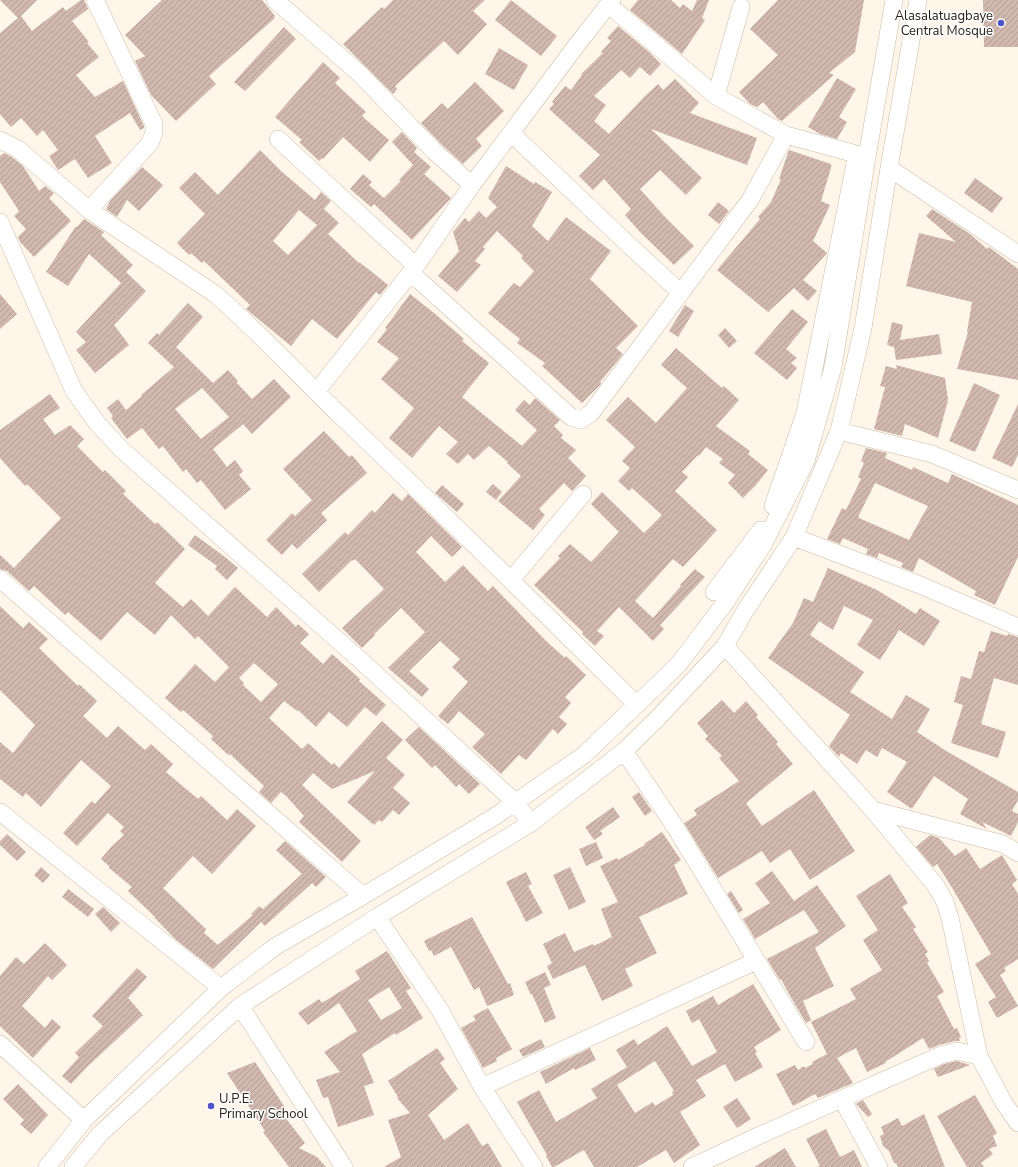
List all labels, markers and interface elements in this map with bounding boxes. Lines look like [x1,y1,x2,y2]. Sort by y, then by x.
place label: Alasalatuagbaye Central Mosque [895,7,993,40]
marker: Alasalatuagbaye Central Mosque [996,18,1006,28]
place label: U.P.E. Primary School [219,1090,308,1123]
marker: U.P.E. Primary School [206,1101,216,1111]

